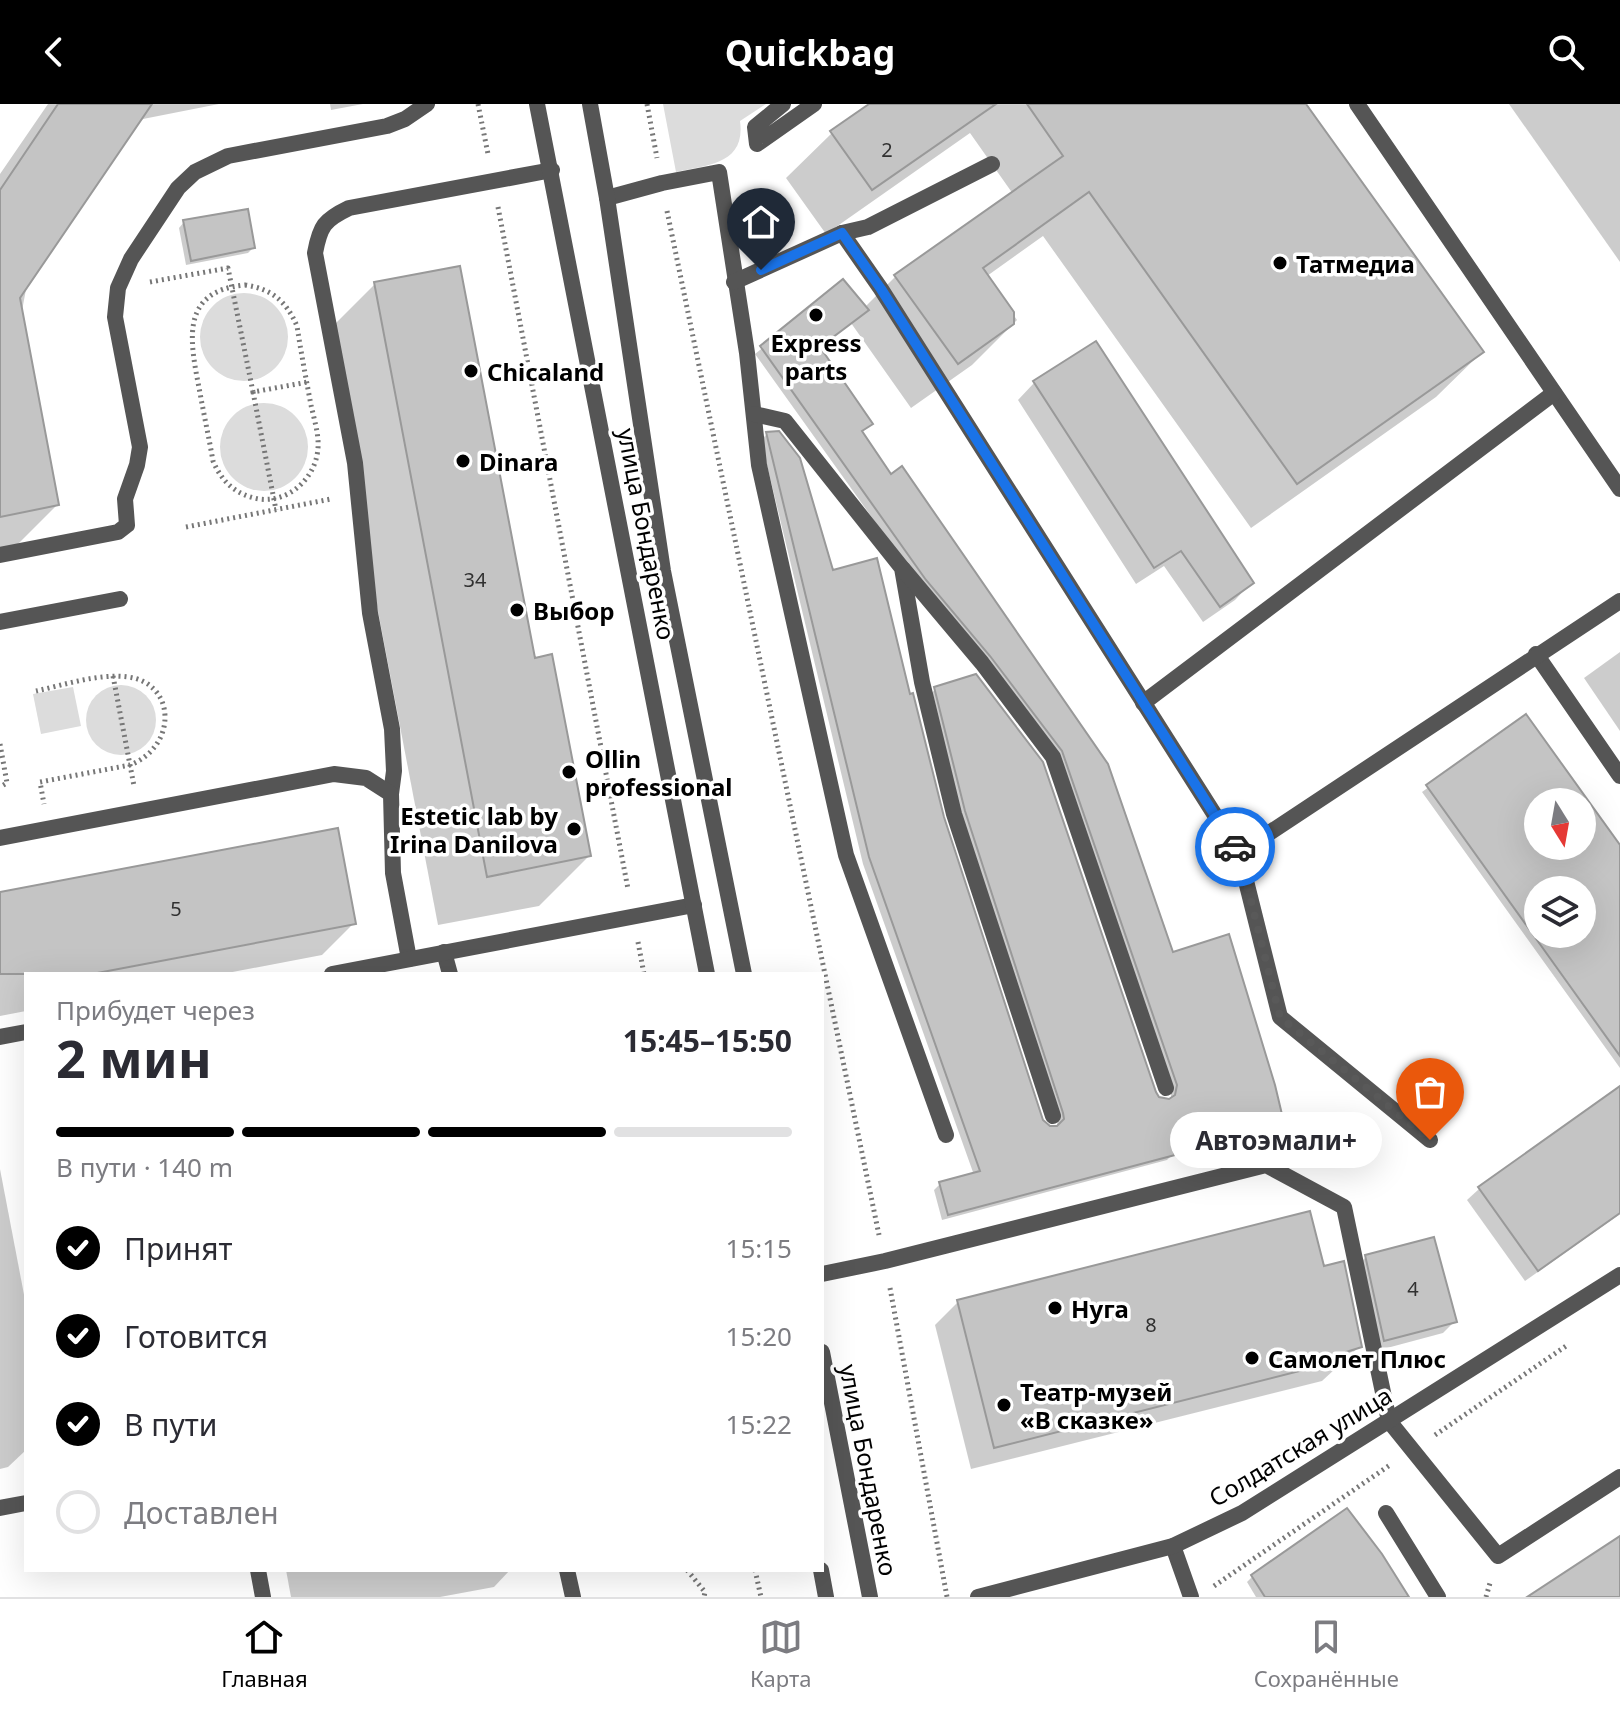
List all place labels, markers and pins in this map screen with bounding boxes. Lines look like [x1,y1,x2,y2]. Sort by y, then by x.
pin [727,188,795,270]
place label: Татмедиа [1296,247,1415,280]
marker: Татмедиа [1271,254,1289,272]
marker: Express parts [807,306,825,324]
place label: Express parts [770,326,862,387]
place label: Chicaland [487,355,604,388]
marker: Chicaland [462,362,480,380]
place label: Dinara [479,445,558,478]
marker: Dinara [454,452,472,470]
place label: Выбор [533,594,615,627]
marker: Выбор [508,601,526,619]
place label: Ollin professional [585,742,732,803]
marker: Ollin professional [560,763,578,781]
place label: Estetic lab by Irina Danilova [390,799,558,860]
marker: Estetic lab by Irina Danilova [565,820,583,838]
pin [1396,1058,1464,1140]
callout: Автоэмали+ [1170,1112,1382,1168]
place label: Нуга [1071,1292,1129,1325]
marker: Нуга [1046,1299,1064,1317]
place label: Самолет Плюс [1268,1342,1446,1375]
marker: Самолет Плюс [1243,1349,1261,1367]
place label: Театр-музей «В сказке» [1020,1375,1172,1436]
marker: Театр-музей «В сказке» [995,1396,1013,1414]

